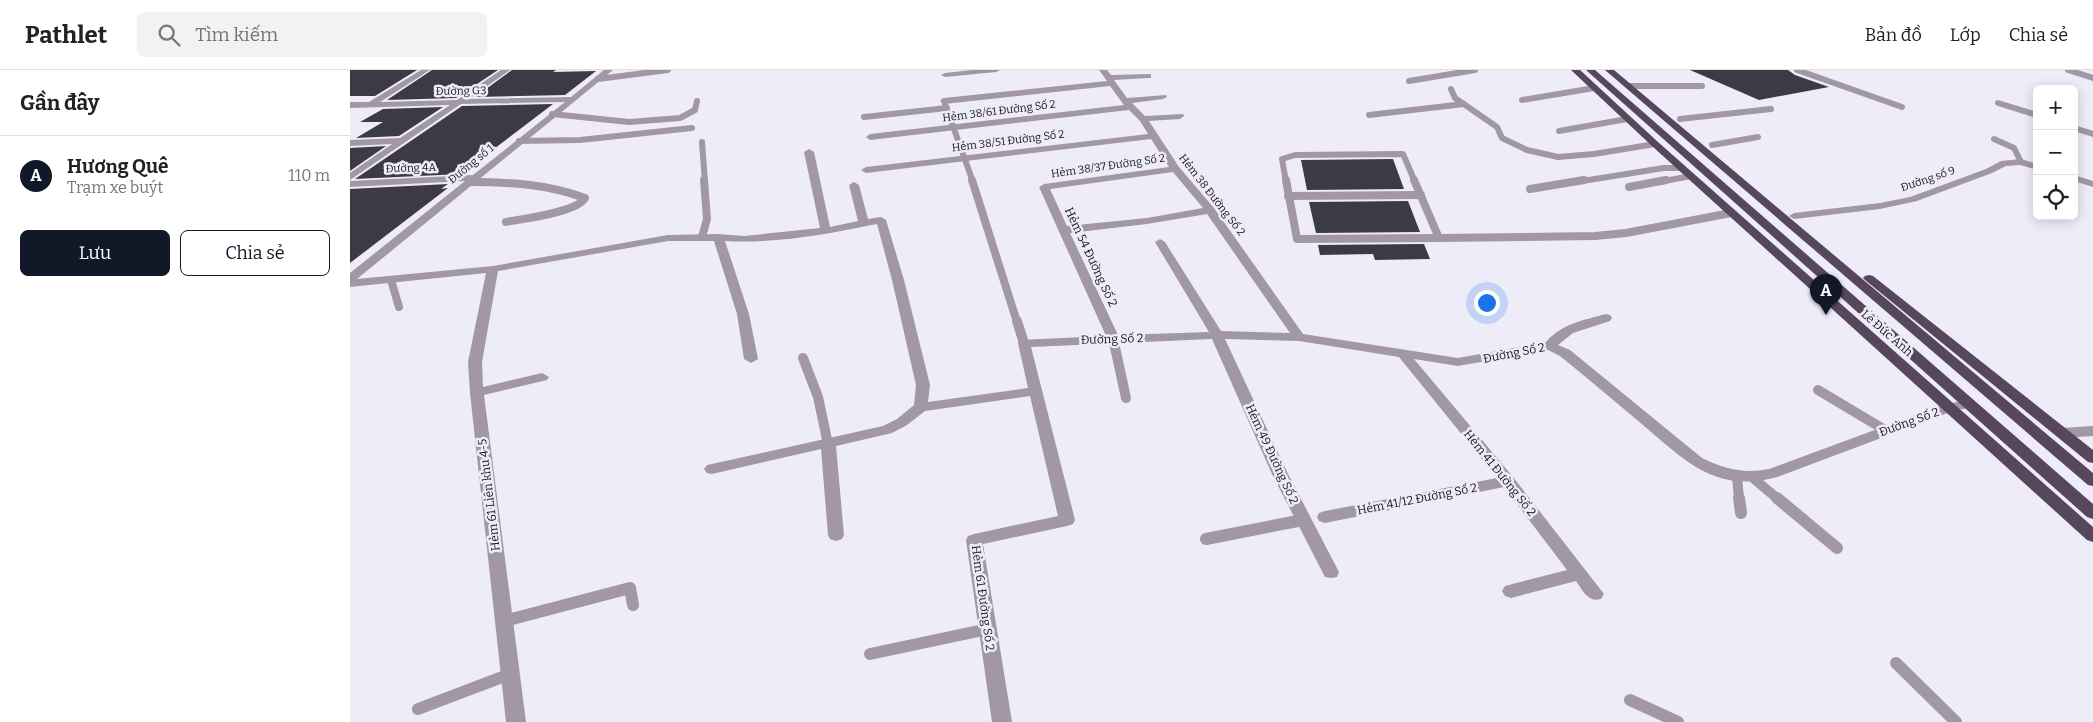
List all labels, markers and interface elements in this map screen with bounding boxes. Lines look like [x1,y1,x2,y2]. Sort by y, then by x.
search box [137,12,487,57]
text: Pathlet [25,21,107,49]
icon: search [155,21,183,49]
text: Tìm kiếm [195,23,278,46]
text: Bản đồ [1865,24,1922,46]
text: Lớp [1950,24,1981,46]
text: Chia sẻ [2009,24,2068,46]
street label: Đường G3 [435,84,487,98]
map controls [2033,85,2078,220]
button: + [2033,85,2078,130]
text: Gần đây [20,90,99,116]
street label: Hẻm 38/61 Đường Số 2 [942,97,1056,124]
street label: Hẻm 38/51 Đường Số 2 [951,127,1065,154]
button: − [2033,130,2078,175]
street label: Đường số 1 [445,141,497,186]
street label: Hẻm 38/37 Đường Số 2 [1050,151,1166,180]
street label: Hẻm 38 Đường Số 2 [1176,151,1249,238]
text: Hương Quê [67,155,168,178]
street label: Đường 4A [385,161,437,175]
street label: Đường số 9 [1899,163,1957,194]
text: A [30,166,42,185]
text: 110 m [288,166,330,185]
button: locate [2033,175,2078,220]
text: Trạm xe buýt [67,178,163,197]
street label: Hẻm 54 Đường Số 2 [1062,205,1121,309]
button: Lưu [20,230,170,276]
button: Chia sẻ [180,230,330,276]
pin: A [1810,274,1842,315]
your location [1474,290,1500,316]
street label: Lê Đức Anh [1858,307,1916,359]
street label: Đường Số 2 [1080,330,1144,347]
street label: Đường Số 2 [1482,339,1546,366]
street label: Hẻm 49 Đường Số 2 [1243,401,1302,506]
street label: Đường Số 2 [1877,404,1941,439]
street label: Hẻm 41 Đường Số 2 [1461,427,1540,519]
street label: Hẻm 61 Liên khu 4-5 [475,438,503,552]
street label: Hẻm 41/12 Đường Số 2 [1356,480,1478,517]
street label: Hẻm 61 Đường Số 2 [969,544,998,652]

